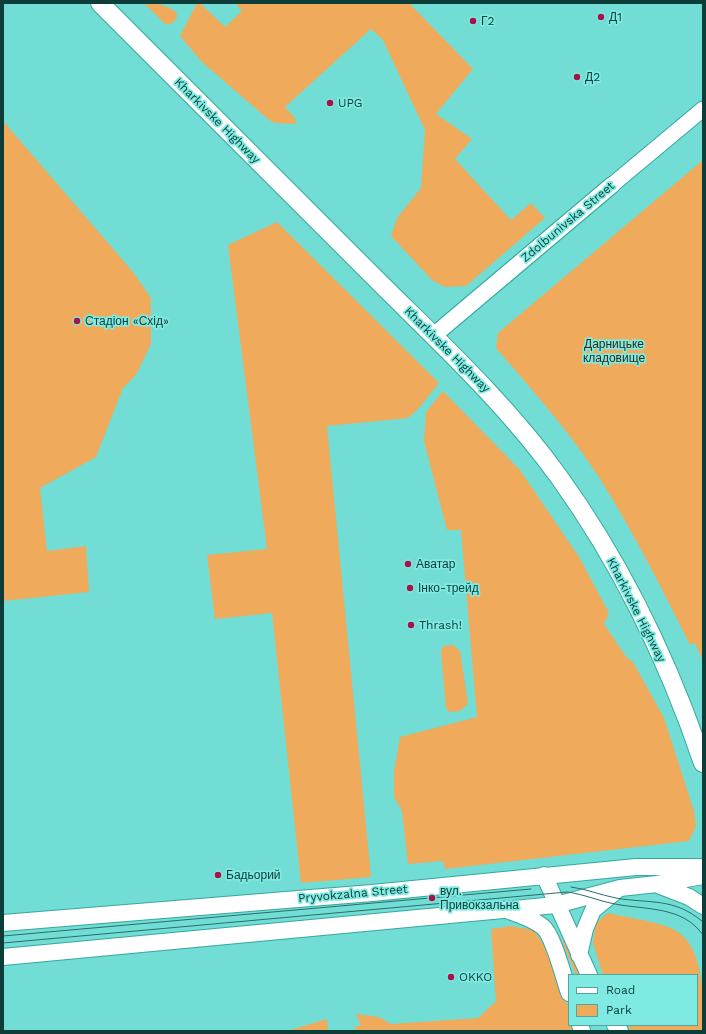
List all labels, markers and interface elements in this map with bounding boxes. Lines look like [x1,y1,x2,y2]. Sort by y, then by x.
place label: Д1 [609,10,622,24]
marker: Д1 [596,12,606,22]
place label: Г2 [481,14,494,28]
marker: Г2 [468,16,478,26]
place label: Д2 [585,70,600,84]
marker: Д2 [572,72,582,82]
street label: Kharkivske Highway [171,75,263,167]
place label: UPG [338,96,363,110]
marker: UPG [325,98,335,108]
street label: Zdolbunivska Street [518,179,618,265]
street label: Kharkivske Highway [401,304,493,396]
place label: Стадіон «Схід» [85,314,169,328]
marker: Стадіон «Схід» [72,316,82,326]
park label: Дарницьке кладовище [583,337,645,365]
street label: Kharkivske Highway [603,555,669,665]
place label: Аватар [416,557,455,571]
marker: Аватар [403,559,413,569]
place label: Інко-трейд [418,581,479,595]
marker: Інко-трейд [405,583,415,593]
place label: Thrash! [419,618,462,632]
marker: Thrash! [406,620,416,630]
place label: Бадьорий [226,868,281,882]
marker: Бадьорий [213,870,223,880]
street label: Pryvokzalna Street [298,882,408,906]
place label: вул. Привокзальна [440,884,519,912]
marker: вул. Привокзальна [427,893,437,903]
place label: OKKO [459,970,492,984]
marker: OKKO [446,972,456,982]
legend [568,974,698,1026]
text: Road [606,983,635,997]
text: Park [606,1003,632,1017]

